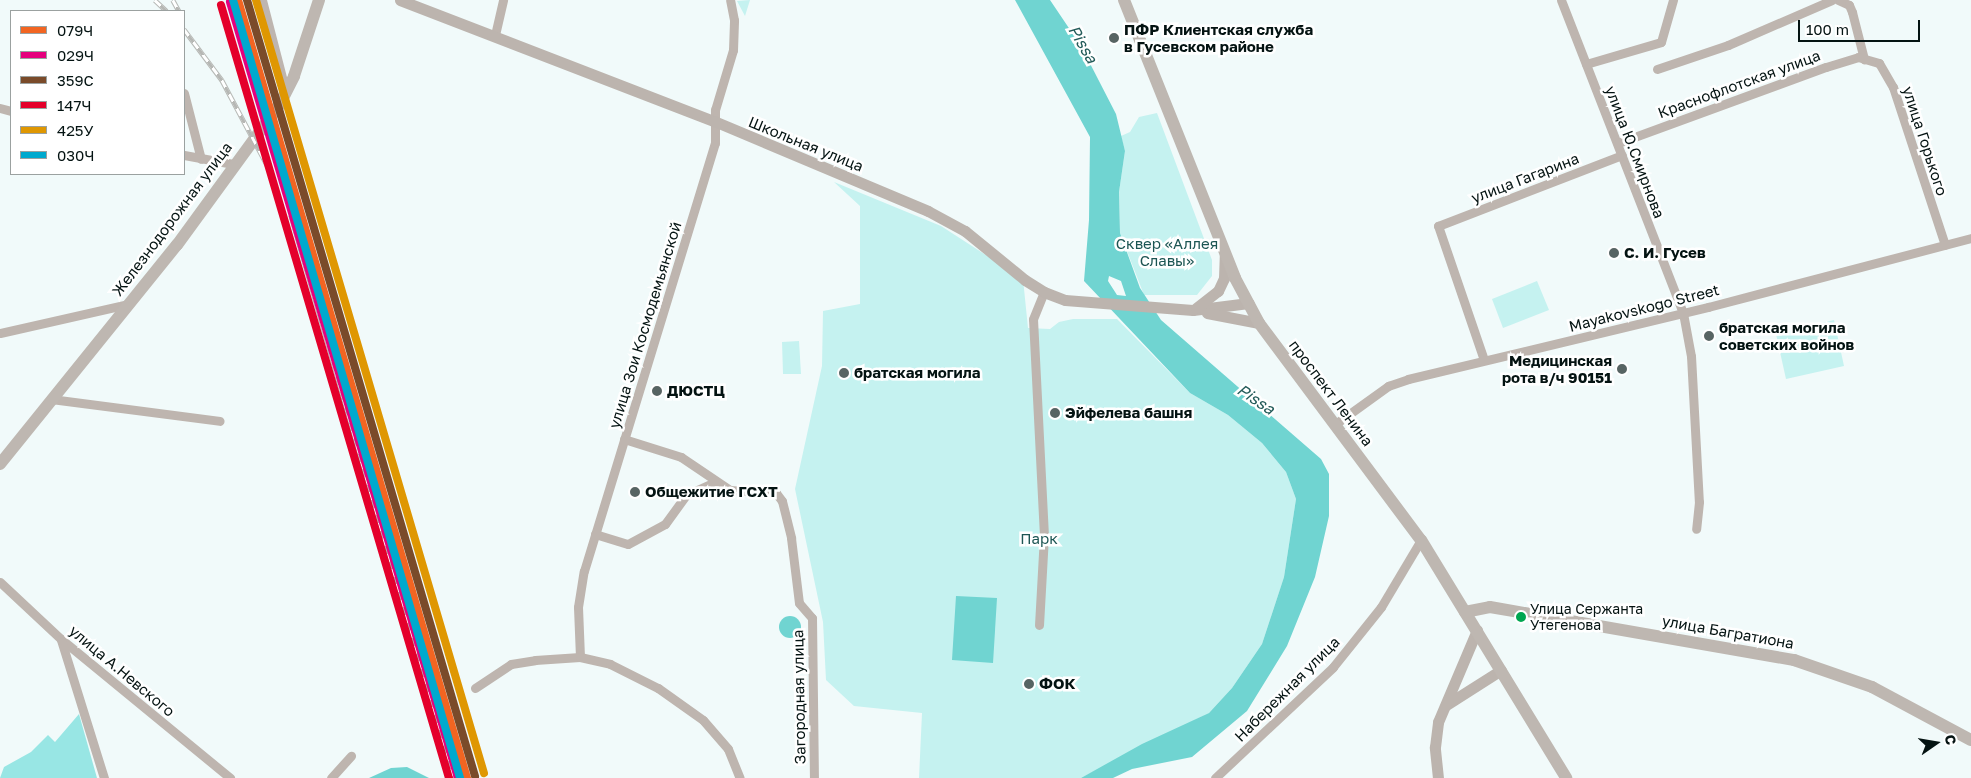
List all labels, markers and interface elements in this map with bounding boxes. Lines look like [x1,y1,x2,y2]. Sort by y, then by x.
legend [10,10,185,175]
scale bar [1801,10,1924,42]
place label: ПФР Клиентская служба в Гусевском районе [1124,20,1313,55]
text: 100 m [1806,20,1849,38]
text: 079Ч [57,21,93,39]
water label: Pissa [1064,22,1102,66]
marker: ПФР Клиентская служба в Гусевском районе [1108,32,1120,44]
text: 029Ч [57,46,94,64]
street label: Краснофлотская улица [1655,46,1823,122]
text: 359С [57,71,94,89]
street label: улица Ю.Смирнова [1601,83,1669,221]
street label: улица Горького [1899,84,1951,198]
text: 147Ч [57,96,91,114]
street label: Школьная улица [746,113,866,175]
text: 425У [57,121,94,139]
street label: Железнодорожная улица [108,139,236,299]
text: 030Ч [57,146,94,164]
street label: улица Гагарина [1468,149,1582,207]
street label: улица Зои Космодемьянской [605,220,685,430]
park label: Сквер «Аллея Славы» [1116,234,1218,269]
place label: С. И. Гусев [1624,244,1706,262]
marker: С. И. Гусев [1608,247,1620,259]
street label: Mayakovskogo Street [1567,281,1721,335]
place label: братская могила советских войнов [1719,318,1854,353]
marker: братская могила советских войнов [1703,330,1715,342]
street label: проспект Ленина [1285,336,1377,450]
place label: Медицинская рота в/ч 90151 [1502,351,1612,386]
marker: Медицинская рота в/ч 90151 [1616,363,1628,375]
place label: братская могила [854,364,980,382]
marker: братская могила [838,367,850,379]
water label: Pissa [1234,380,1278,418]
place label: ДЮСТЦ [667,382,725,400]
marker: ДЮСТЦ [651,385,663,397]
place label: Эйфелева башня [1065,404,1192,422]
marker: Эйфелева башня [1049,407,1061,419]
place label: Общежитие ГСХТ [645,483,778,501]
marker: Общежитие ГСХТ [629,486,641,498]
park label: Парк [1020,530,1058,548]
place label: Улица Сержанта Утегенова [1530,601,1643,634]
marker: Улица Сержанта Утегенова [1516,612,1526,622]
street label: улица Багратиона [1661,612,1795,652]
street label: улица А.Невского [66,622,178,720]
street label: Загородная улица [789,629,809,765]
street label: Набережная улица [1231,633,1343,745]
place label: ФОК [1039,675,1076,693]
marker: ФОК [1023,678,1035,690]
north arrow [1911,718,1961,768]
text: С [1942,733,1961,746]

